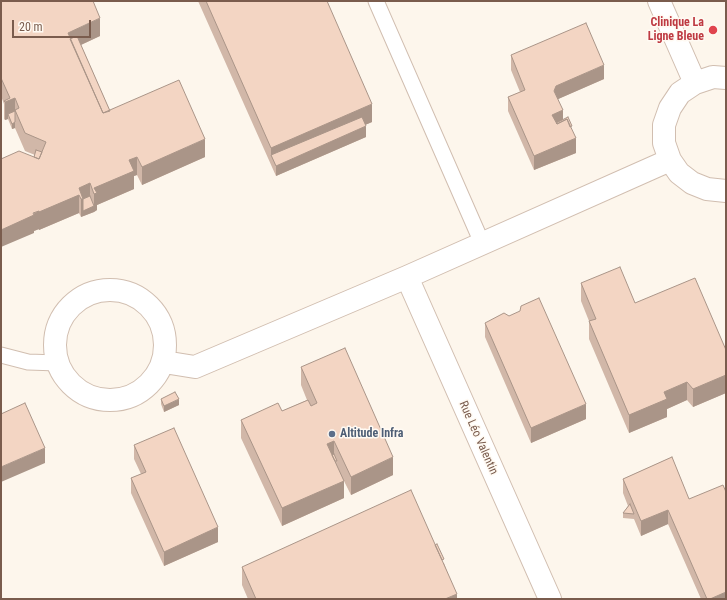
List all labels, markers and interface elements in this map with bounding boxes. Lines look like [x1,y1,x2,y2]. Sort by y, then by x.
scale bar [14,12,93,38]
place label: Clinique La Ligne Bleue [648,16,704,44]
text: 20 m [19,20,43,34]
marker: Clinique La Ligne Bleue [707,24,719,36]
street label: Rue Léo Valentin [455,399,501,477]
place label: Altitude Infra [340,427,403,441]
marker: Altitude Infra [327,429,337,439]

